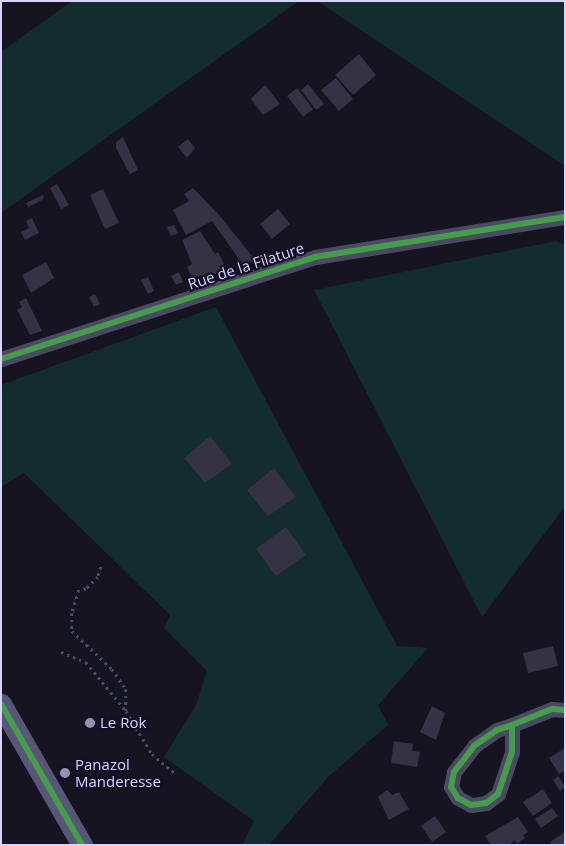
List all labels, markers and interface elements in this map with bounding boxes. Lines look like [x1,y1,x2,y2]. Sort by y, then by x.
street label: Rue de la Filature [186,239,306,293]
place label: Le Rok [100,714,146,732]
marker: Le Rok [84,717,96,729]
place label: Panazol Manderesse [75,755,161,790]
marker: Panazol Manderesse [59,767,71,779]

